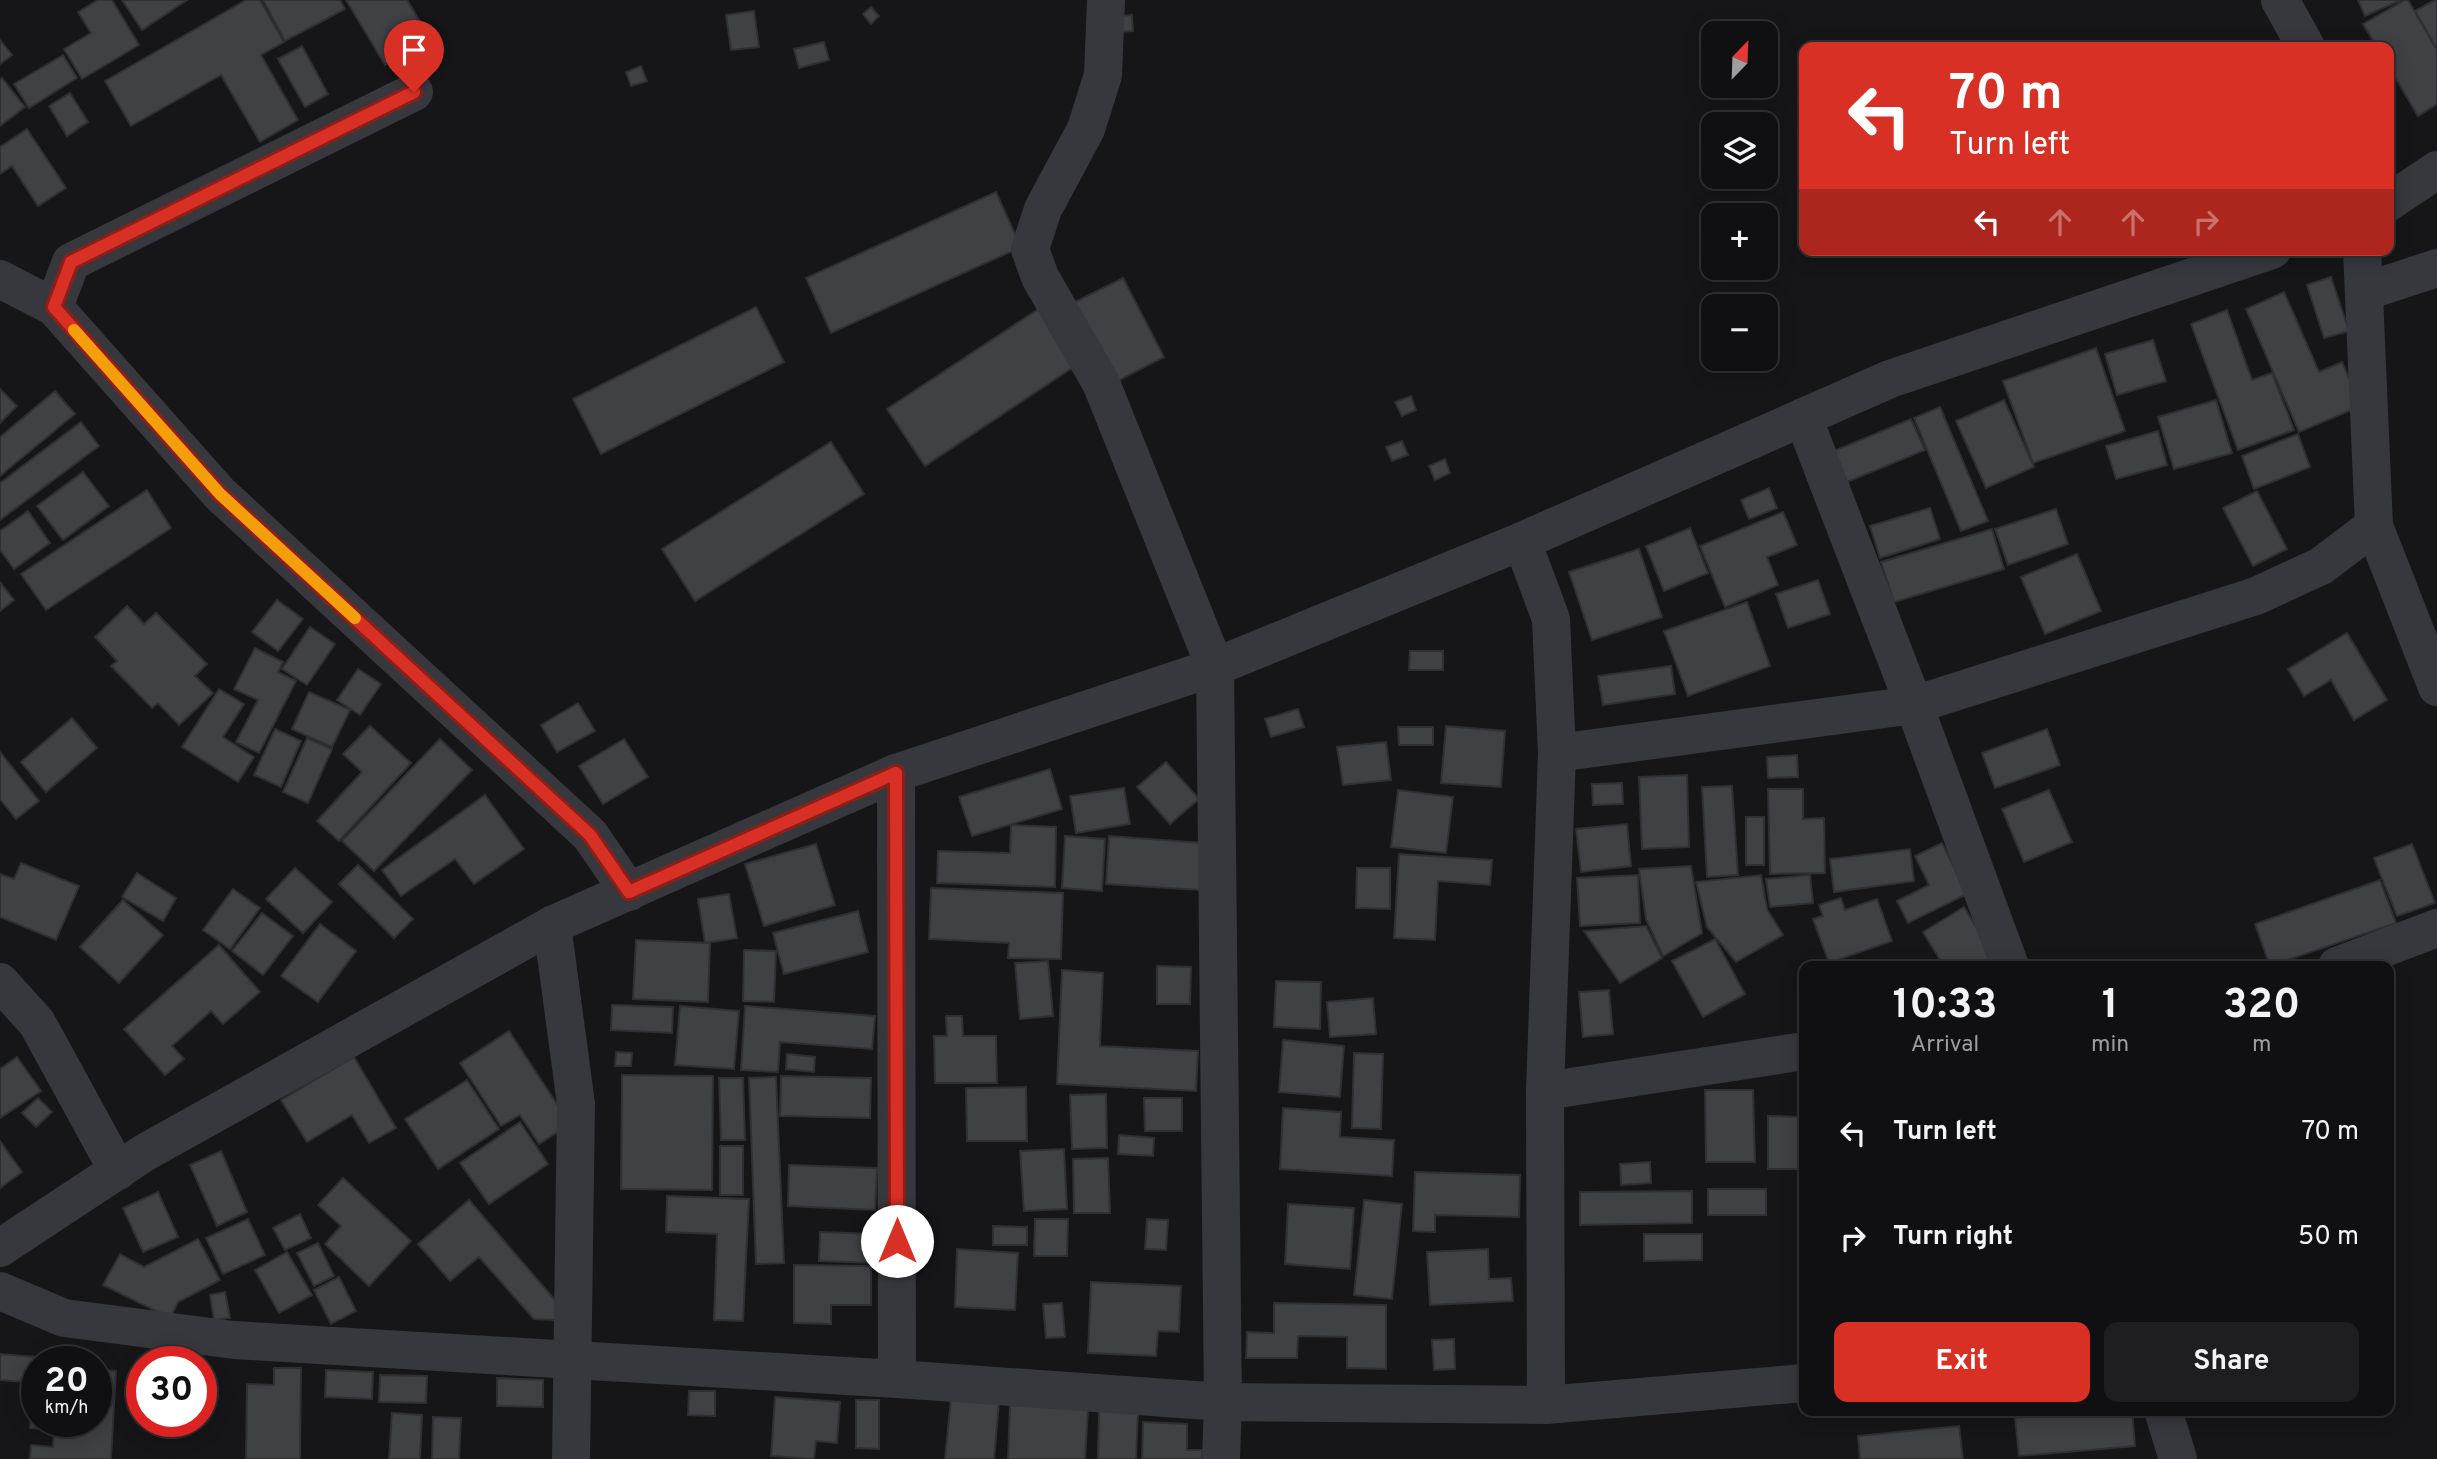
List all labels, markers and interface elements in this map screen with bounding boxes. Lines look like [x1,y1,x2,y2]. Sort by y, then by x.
pin [384,20,444,92]
north arrow [1701,21,1778,98]
map controls [1701,21,1778,371]
icon: arrive [395,31,433,69]
text: 70 m [1949,65,2063,127]
icon: left [1834,70,1925,161]
button: layers [1701,112,1778,189]
text: Turn left [1949,126,2070,166]
button: + [1701,203,1778,280]
icon: left [1968,203,2006,241]
icon: ahead [2041,203,2079,241]
icon: ahead [2114,203,2152,241]
icon: right [2187,203,2225,241]
button: − [1701,294,1778,371]
text: 10:33 [1893,980,1998,1033]
text: 1 [2102,980,2119,1033]
text: 320 [2223,980,2300,1033]
text: Arrival [1911,1031,1979,1060]
text: min [2091,1031,2129,1060]
text: m [2252,1031,2271,1060]
icon: left [1834,1114,1872,1152]
text: Turn left [1893,1116,1997,1149]
text: 70 m [2301,1116,2359,1149]
position arrow [860,1204,934,1278]
icon: right [1834,1219,1872,1257]
text: Turn right [1893,1221,2013,1254]
text: 50 m [2298,1221,2359,1254]
button: Exit [1834,1322,2090,1402]
button: Share [2104,1322,2359,1402]
speed limit sign: 30 [126,1346,217,1437]
text: 20 [44,1360,89,1404]
text: km/h [45,1397,88,1420]

